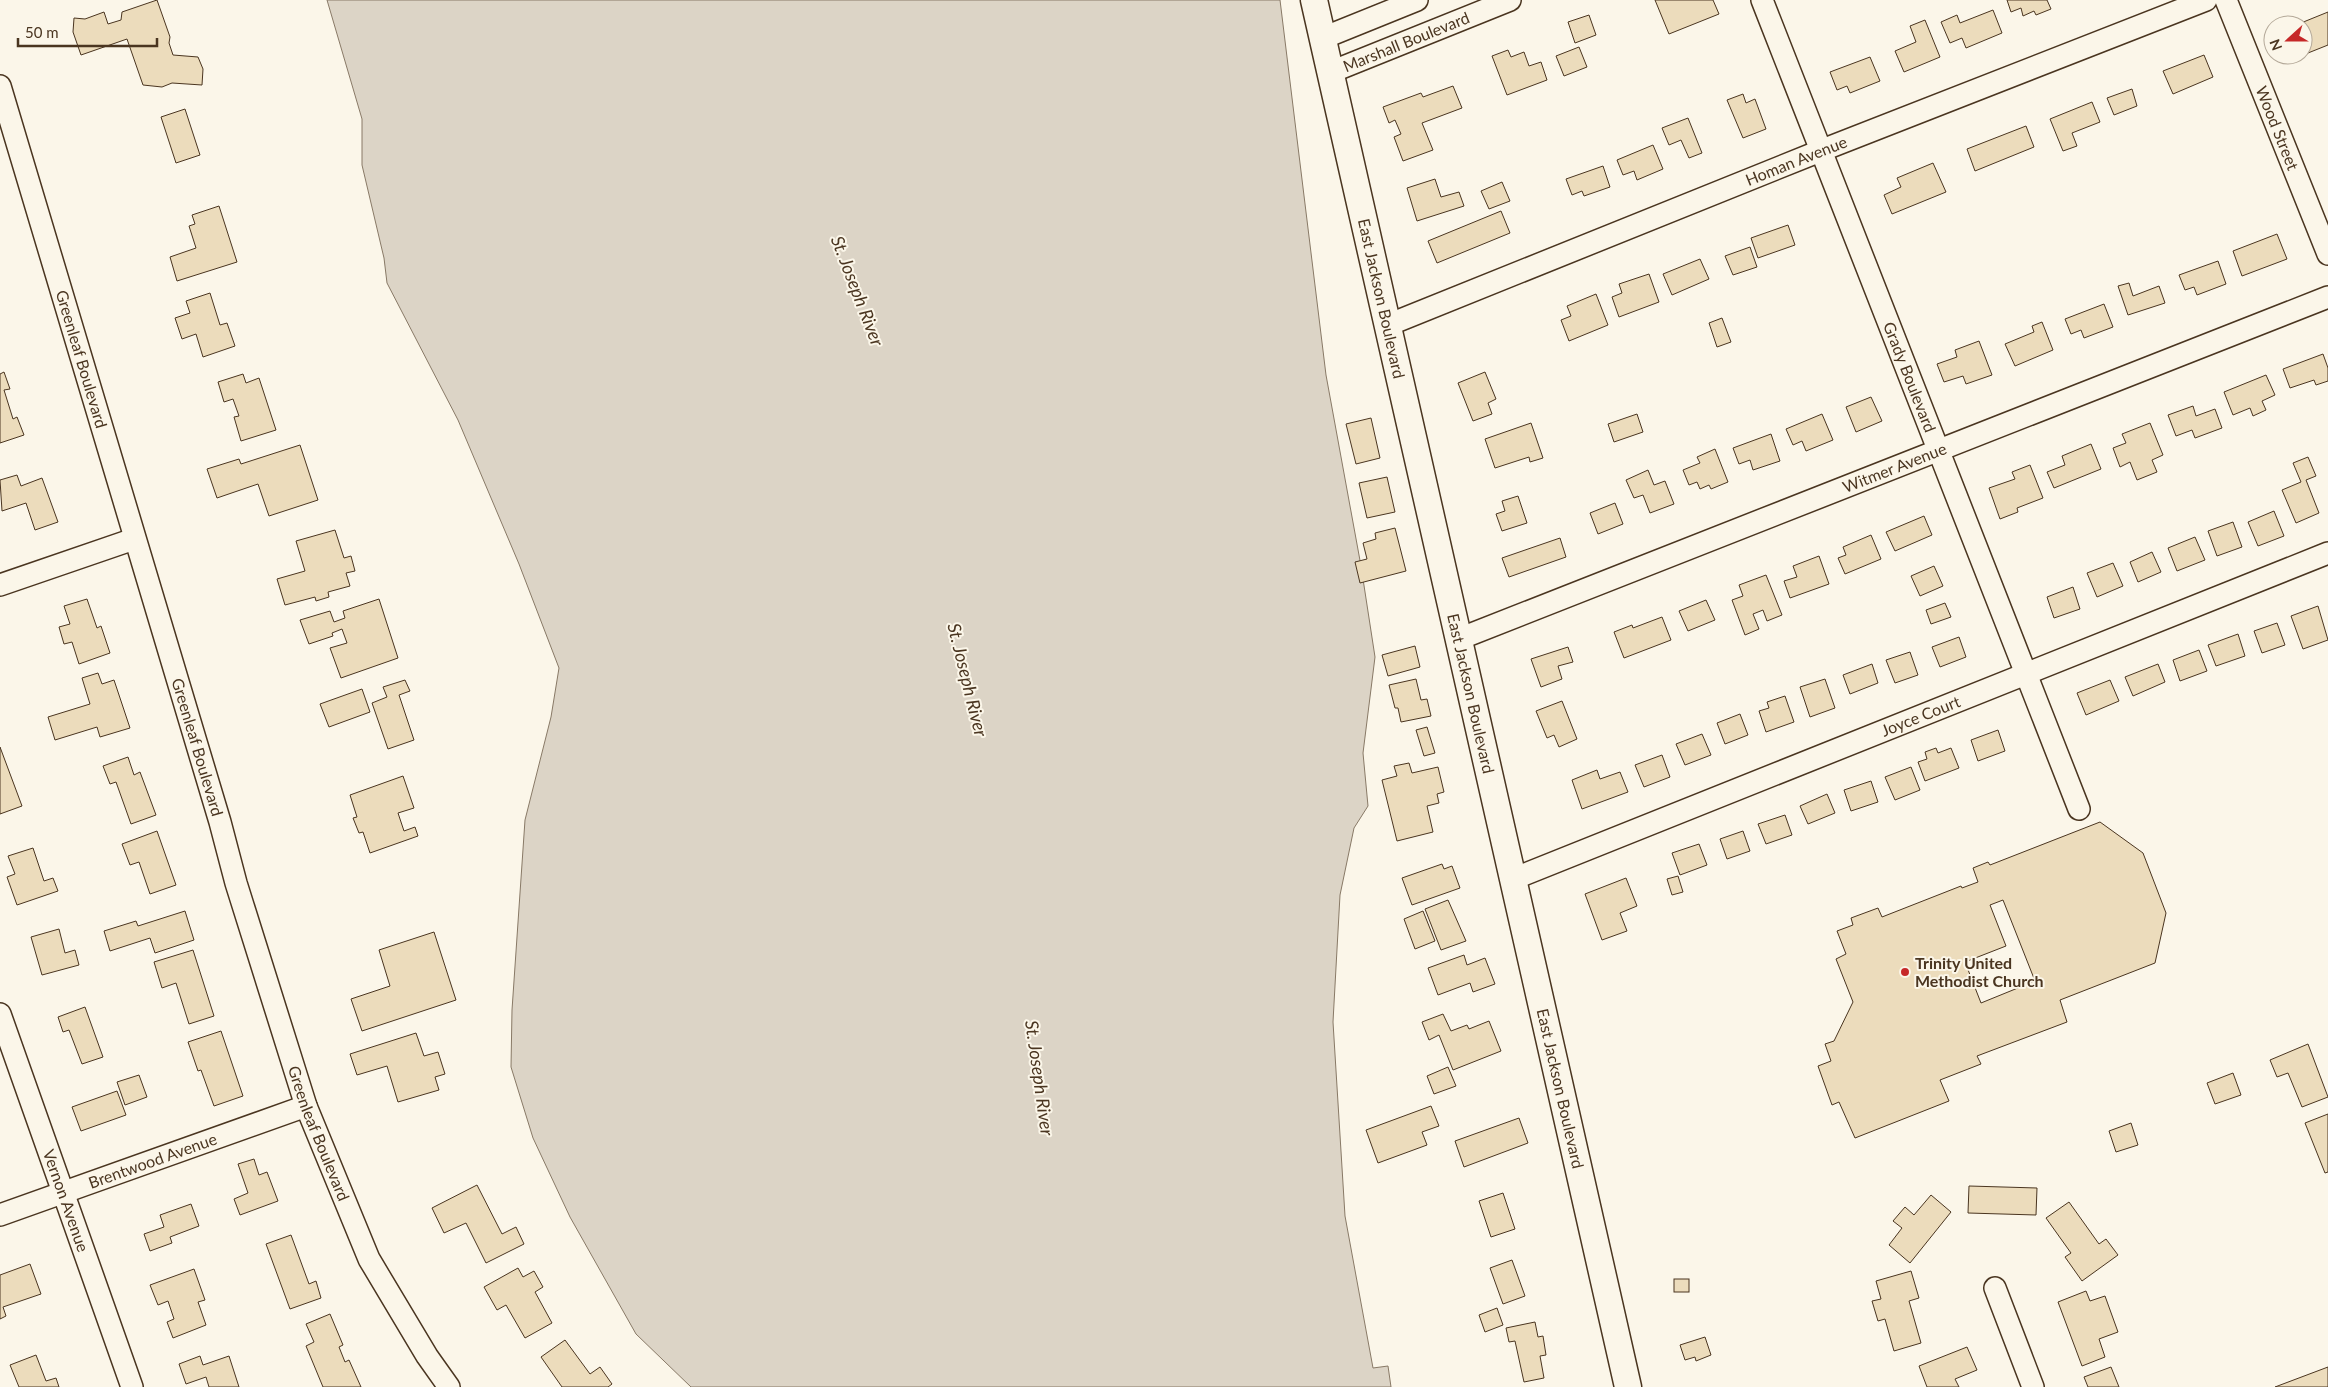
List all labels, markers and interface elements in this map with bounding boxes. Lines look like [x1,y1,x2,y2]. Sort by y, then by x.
street label: Marshall Boulevard [1340,7,1472,75]
scale bar [18,15,156,47]
north arrow [2263,15,2313,65]
text: 50 m [25,23,59,41]
text: N [2266,37,2285,53]
street label: Wood Street [2252,83,2303,173]
street label: Homan Avenue [1742,131,1849,189]
street label: East Jackson Boulevard [1355,216,1409,380]
water label: St. Joseph River [827,232,889,350]
street label: Greenleaf Boulevard [52,288,112,430]
street label: Grady Boulevard [1880,319,1940,435]
street label: Witmer Avenue [1840,438,1949,496]
street label: East Jackson Boulevard [1444,612,1499,775]
water label: St. Joseph River [943,621,993,740]
street label: Greenleaf Boulevard [168,676,228,818]
street label: Joyce Court [1878,691,1963,740]
place label: Trinity United Methodist Church [1915,953,2044,990]
marker: Trinity United Methodist Church [1899,966,1911,978]
street label: East Jackson Boulevard [1534,1007,1588,1170]
water label: St. Joseph River [1021,1019,1059,1138]
street label: Greenleaf Boulevard [285,1063,354,1203]
street label: Brentwood Avenue [86,1129,219,1192]
street label: Vernon Avenue [40,1147,93,1254]

